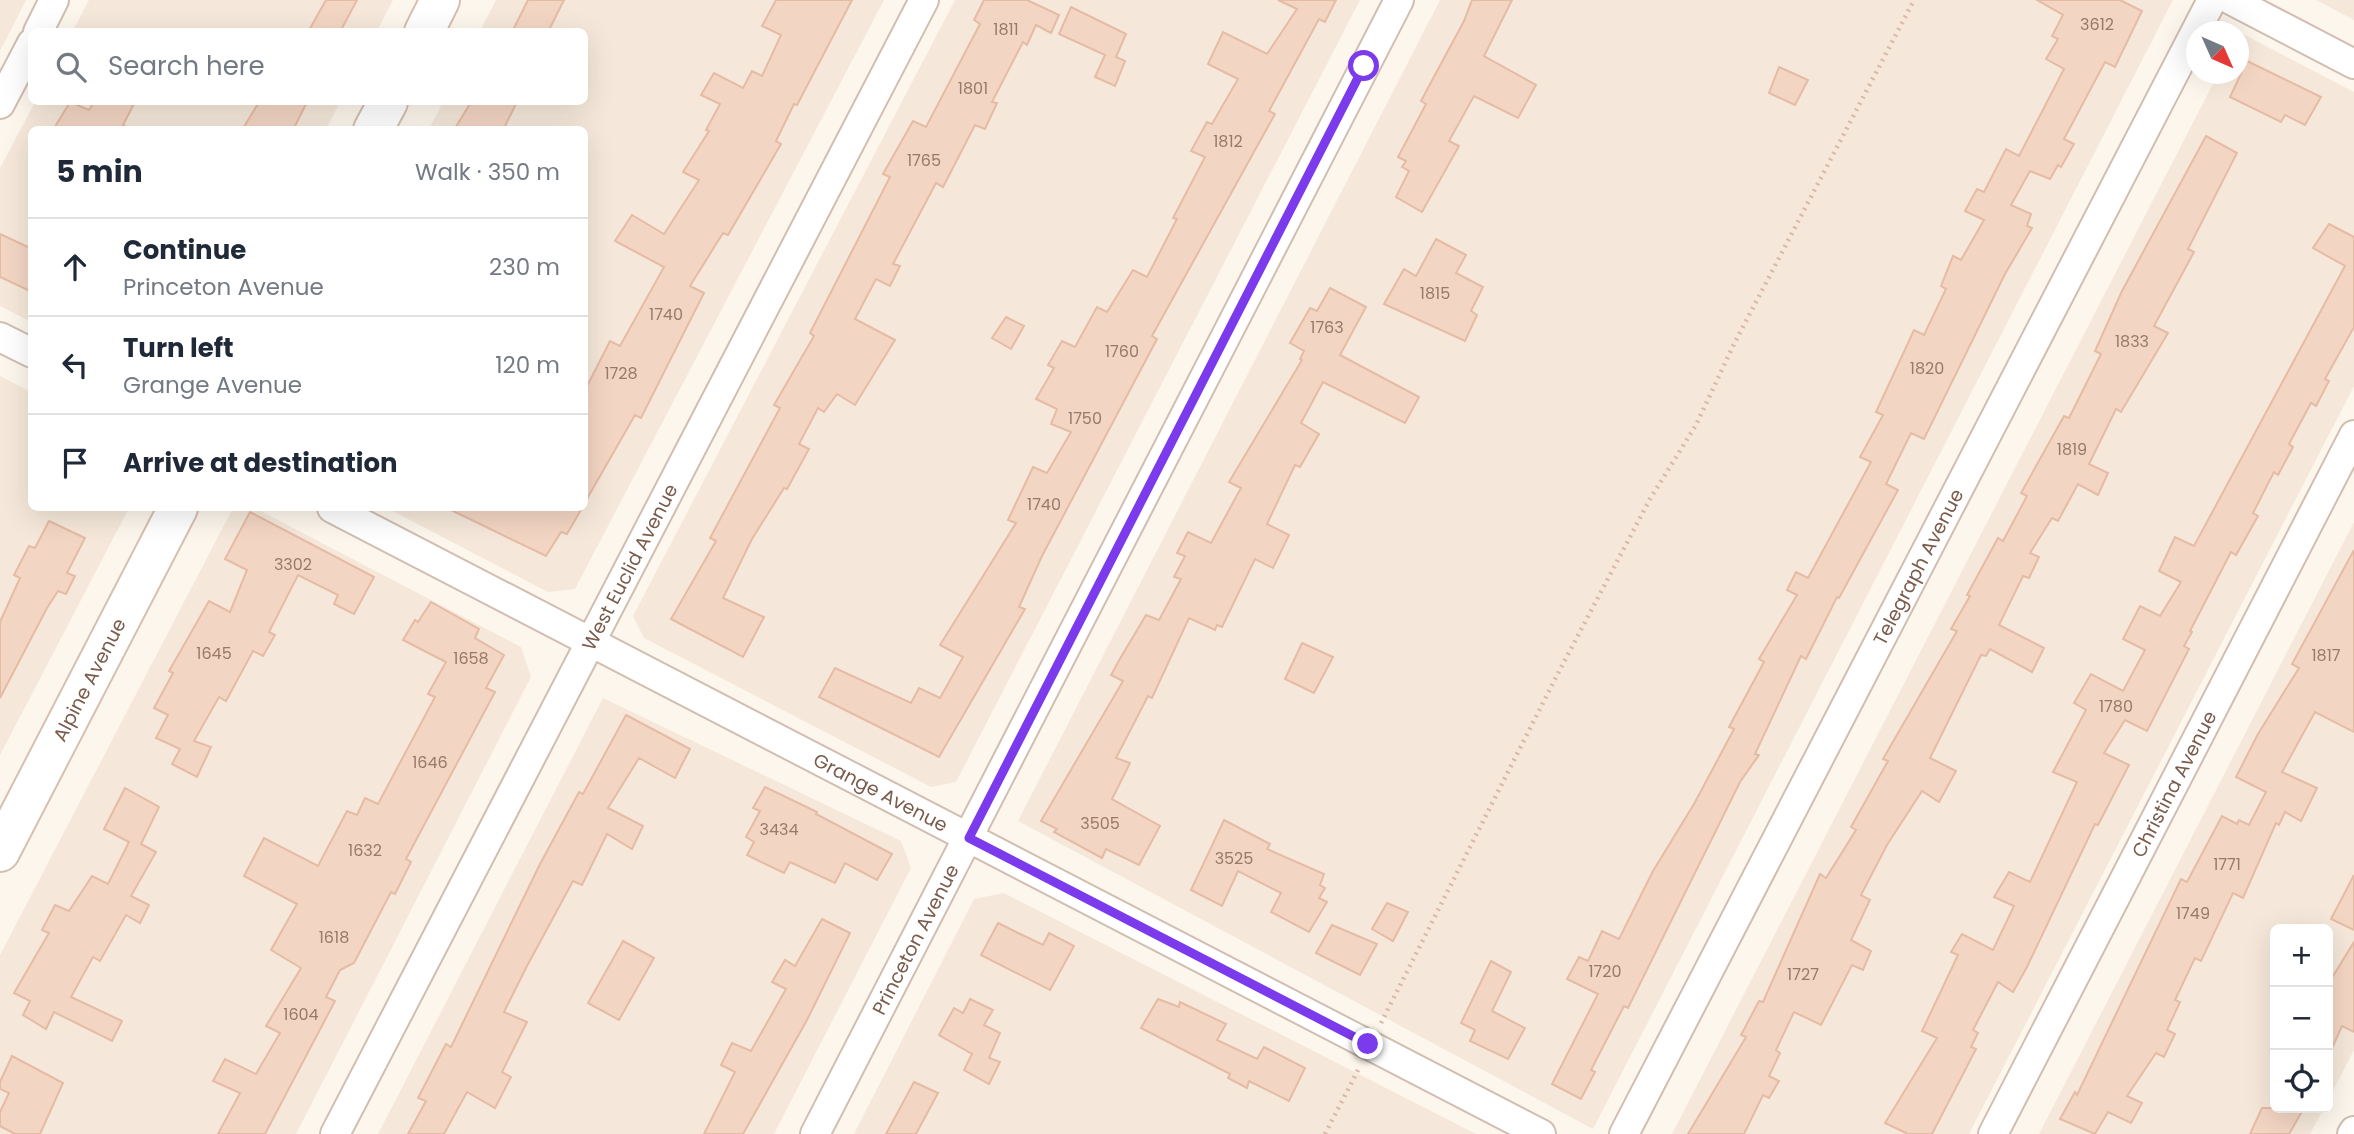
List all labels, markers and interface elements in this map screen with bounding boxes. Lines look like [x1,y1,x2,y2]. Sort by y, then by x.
house number: 3612 [2080,13,2114,36]
house number: 1811 [993,18,1019,41]
north arrow [2186,21,2249,84]
search box [28,28,588,105]
icon: search [52,48,90,86]
text: Search here [108,48,265,84]
route start [1348,50,1379,81]
house number: 1801 [958,77,988,100]
house number: 1812 [1213,130,1243,153]
house number: 1765 [907,149,941,172]
text: 5 min [56,150,143,193]
text: Walk · 350 m [415,156,560,188]
text: Continue [123,232,246,268]
icon: ahead [56,248,94,286]
text: 230 m [489,251,560,283]
text: Princeton Avenue [123,271,324,303]
house number: 1815 [1420,282,1450,305]
house number: 1740 [649,303,683,326]
house number: 1763 [1310,316,1344,339]
text: Turn left [123,330,234,366]
house number: 1833 [2115,330,2149,353]
house number: 1760 [1105,340,1139,363]
icon: left [56,346,94,384]
text: 120 m [495,349,560,381]
house number: 1820 [1910,357,1944,380]
house number: 1728 [604,362,638,385]
text: Grange Avenue [123,369,302,401]
house number: 1750 [1068,407,1102,430]
house number: 1819 [2057,438,2087,461]
icon: arrive [56,444,94,482]
text: Arrive at destination [123,445,398,481]
street label: West Euclid Avenue [575,479,684,655]
street label: Telegraph Avenue [1866,484,1970,650]
house number: 1740 [1027,493,1061,516]
house number: 3302 [274,553,312,576]
street label: Alpine Avenue [46,613,132,746]
house number: 1645 [196,642,232,665]
house number: 1817 [2311,644,2341,667]
house number: 1658 [453,647,489,670]
house number: 1780 [2099,695,2133,718]
street label: Christina Avenue [2125,706,2223,862]
street label: Grange Avenue [809,746,953,838]
house number: 1646 [412,751,448,774]
house number: 3505 [1080,812,1120,835]
house number: 3434 [760,818,798,841]
house number: 1632 [348,839,382,862]
house number: 3525 [1215,847,1253,870]
house number: 1771 [2213,853,2241,876]
street label: Princeton Avenue [865,859,965,1019]
house number: 1749 [2176,902,2210,925]
map controls [2270,924,2333,1113]
button: + [2270,924,2333,987]
house number: 1618 [319,926,349,949]
house number: 1720 [1588,960,1622,983]
house number: 1727 [1787,963,1819,986]
button: − [2270,987,2333,1050]
house number: 1604 [283,1003,319,1026]
route end [1352,1028,1383,1059]
button: locate [2270,1050,2333,1113]

